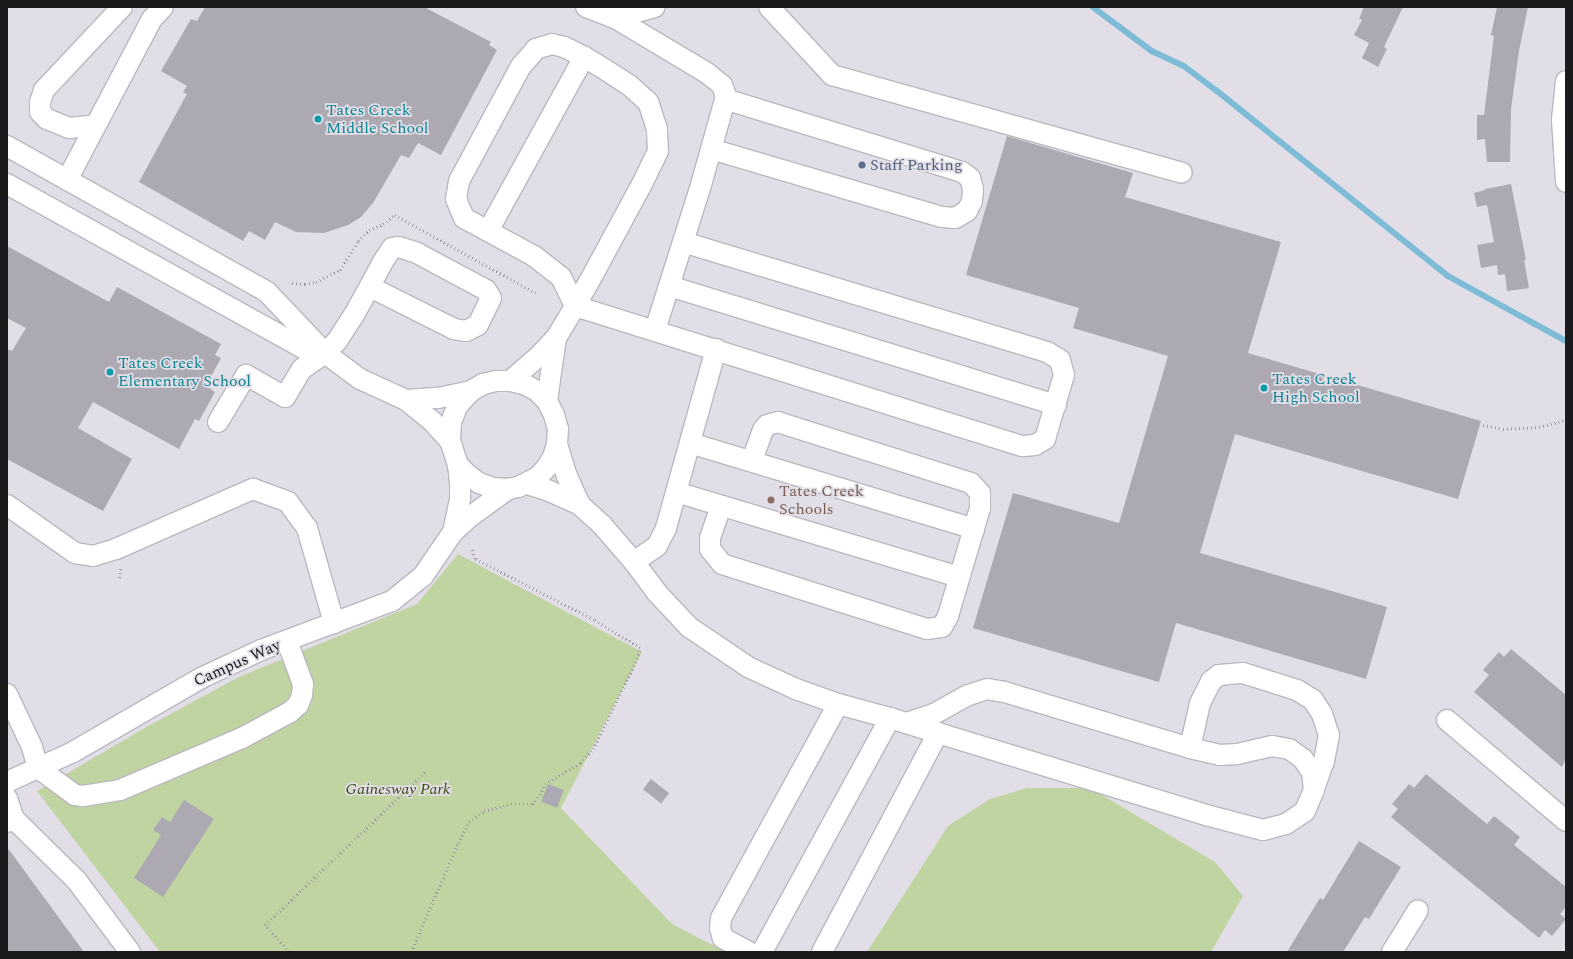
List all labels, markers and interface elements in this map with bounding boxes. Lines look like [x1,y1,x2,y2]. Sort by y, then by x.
place label: Tates Creek Middle School [326,100,429,138]
marker: Tates Creek Middle School [313,114,323,124]
place label: Staff Parking [870,155,963,175]
marker: Staff Parking [857,160,867,170]
place label: Tates Creek Elementary School [118,353,251,391]
marker: Tates Creek Elementary School [105,367,115,377]
place label: Tates Creek High School [1272,369,1360,407]
marker: Tates Creek High School [1259,383,1269,393]
place label: Tates Creek Schools [779,481,864,519]
marker: Tates Creek Schools [766,495,776,505]
street label: Campus Way [191,635,283,691]
park label: Gainesway Park [346,779,450,799]

